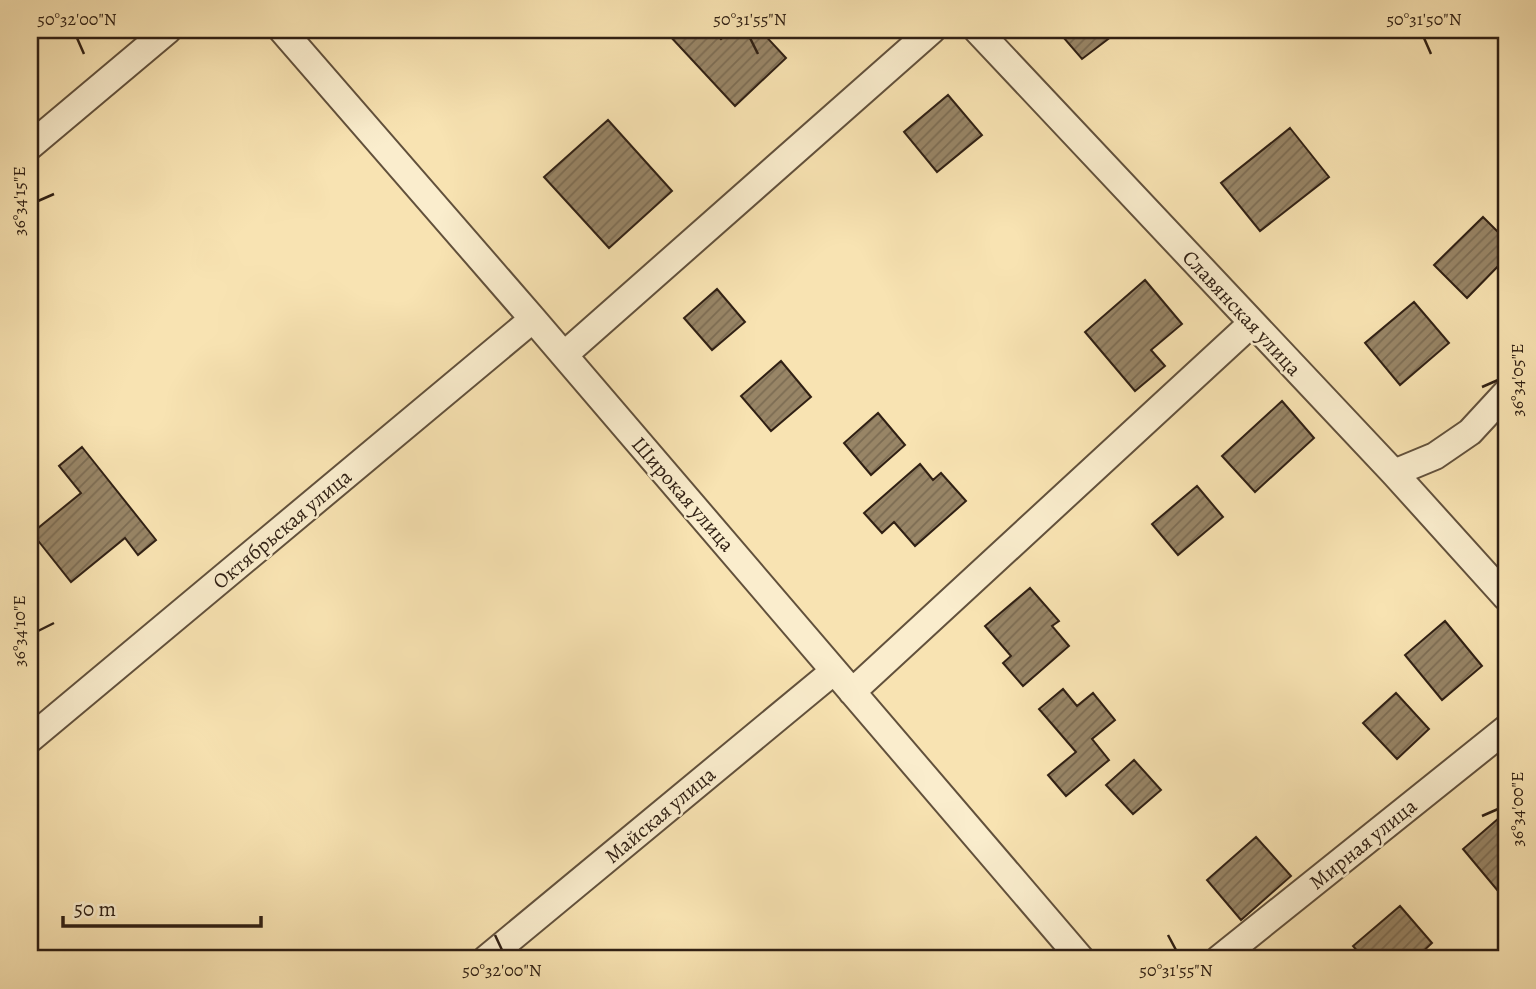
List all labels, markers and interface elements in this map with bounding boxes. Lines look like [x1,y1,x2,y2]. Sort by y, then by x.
text: 50°32'00"N [37,7,117,31]
text: 50°31'55"N [713,7,787,31]
text: 50°31'50"N [1386,7,1462,31]
text: 36°34'15"E [7,166,31,236]
street label: Славянская улица [1176,244,1308,382]
text: 36°34'05"E [1505,343,1529,417]
street label: Широкая улица [625,430,741,558]
street label: Октябрьская улица [207,462,358,595]
text: 36°34'10"E [7,595,31,667]
street label: Майская улица [599,760,722,870]
text: 36°34'00"E [1505,771,1529,847]
street label: Мирная улица [1303,792,1423,896]
scale bar [63,884,261,928]
text: 50 m [74,895,116,923]
text: 50°32'00"N [462,958,542,982]
text: 50°31'55"N [1139,958,1213,982]

